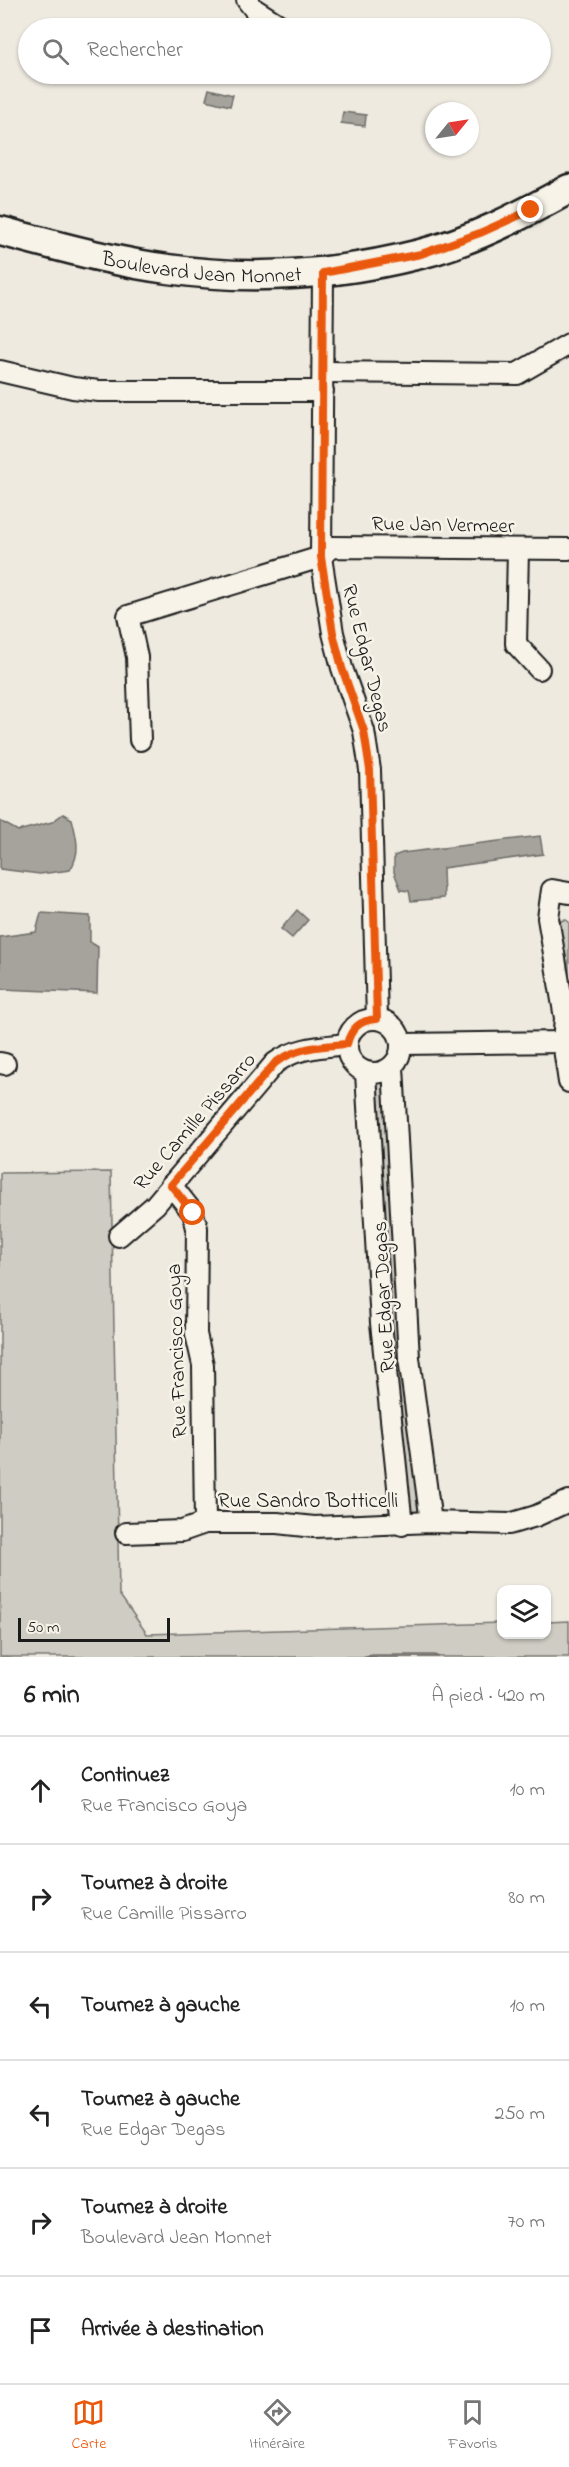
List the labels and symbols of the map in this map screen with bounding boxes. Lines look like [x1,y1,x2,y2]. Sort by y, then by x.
north arrow [425,102,479,156]
route end [517,196,543,222]
street label: Boulevard Jean Monnet [98,244,303,292]
street label: Rue Jan Vermeer [371,510,515,542]
street label: Rue Edgar Degas [331,581,399,736]
street label: Rue Camille Pissarro [127,1047,264,1198]
route start [179,1199,205,1225]
street label: Rue Edgar Degas [366,1220,406,1373]
street label: Rue Francisco Goya [160,1263,198,1439]
street label: Rue Sandro Botticelli [218,1487,398,1517]
scale bar [18,1615,170,1642]

